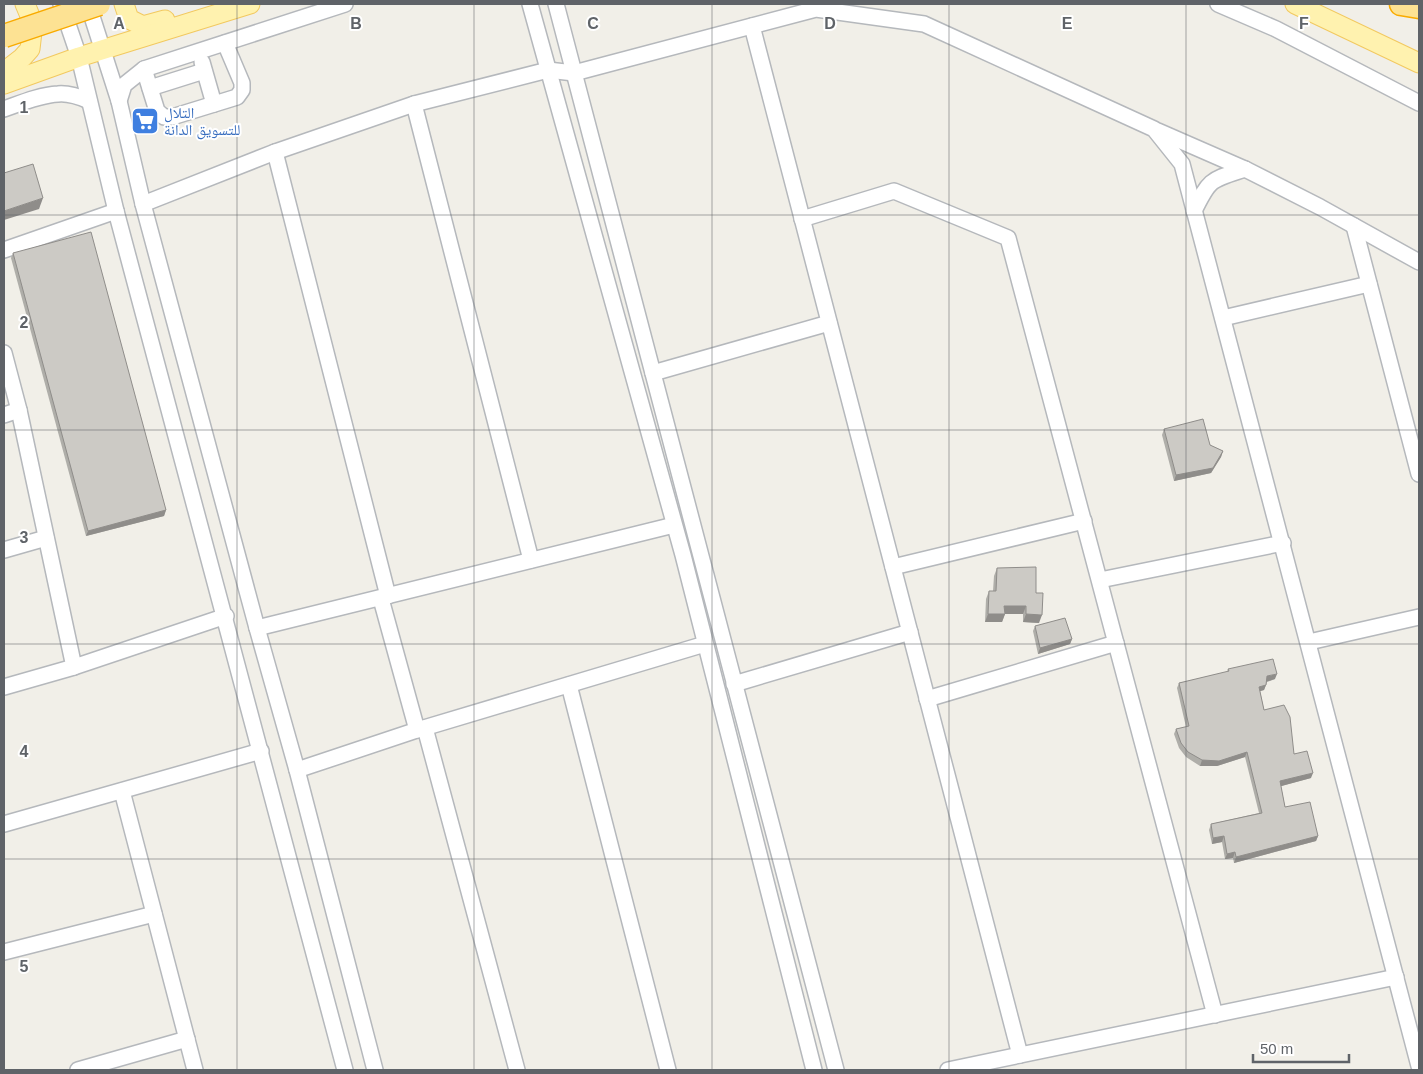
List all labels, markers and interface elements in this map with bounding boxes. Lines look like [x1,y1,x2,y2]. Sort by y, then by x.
text: A [113,15,125,32]
text: B [350,15,362,32]
text: C [587,15,599,32]
text: D [824,15,836,32]
text: E [1062,15,1073,32]
text: F [1299,15,1309,32]
text: 1 [20,99,29,116]
place label: التلال للتسويق الدانة [164,104,241,140]
supermarket icon: التلال للتسويق الدانة [130,106,160,136]
text: 2 [20,314,29,331]
text: 3 [20,529,29,546]
text: 4 [20,743,29,760]
text: 5 [20,958,29,975]
scale bar [1253,1032,1349,1064]
text: 50 m [1260,1040,1293,1057]

